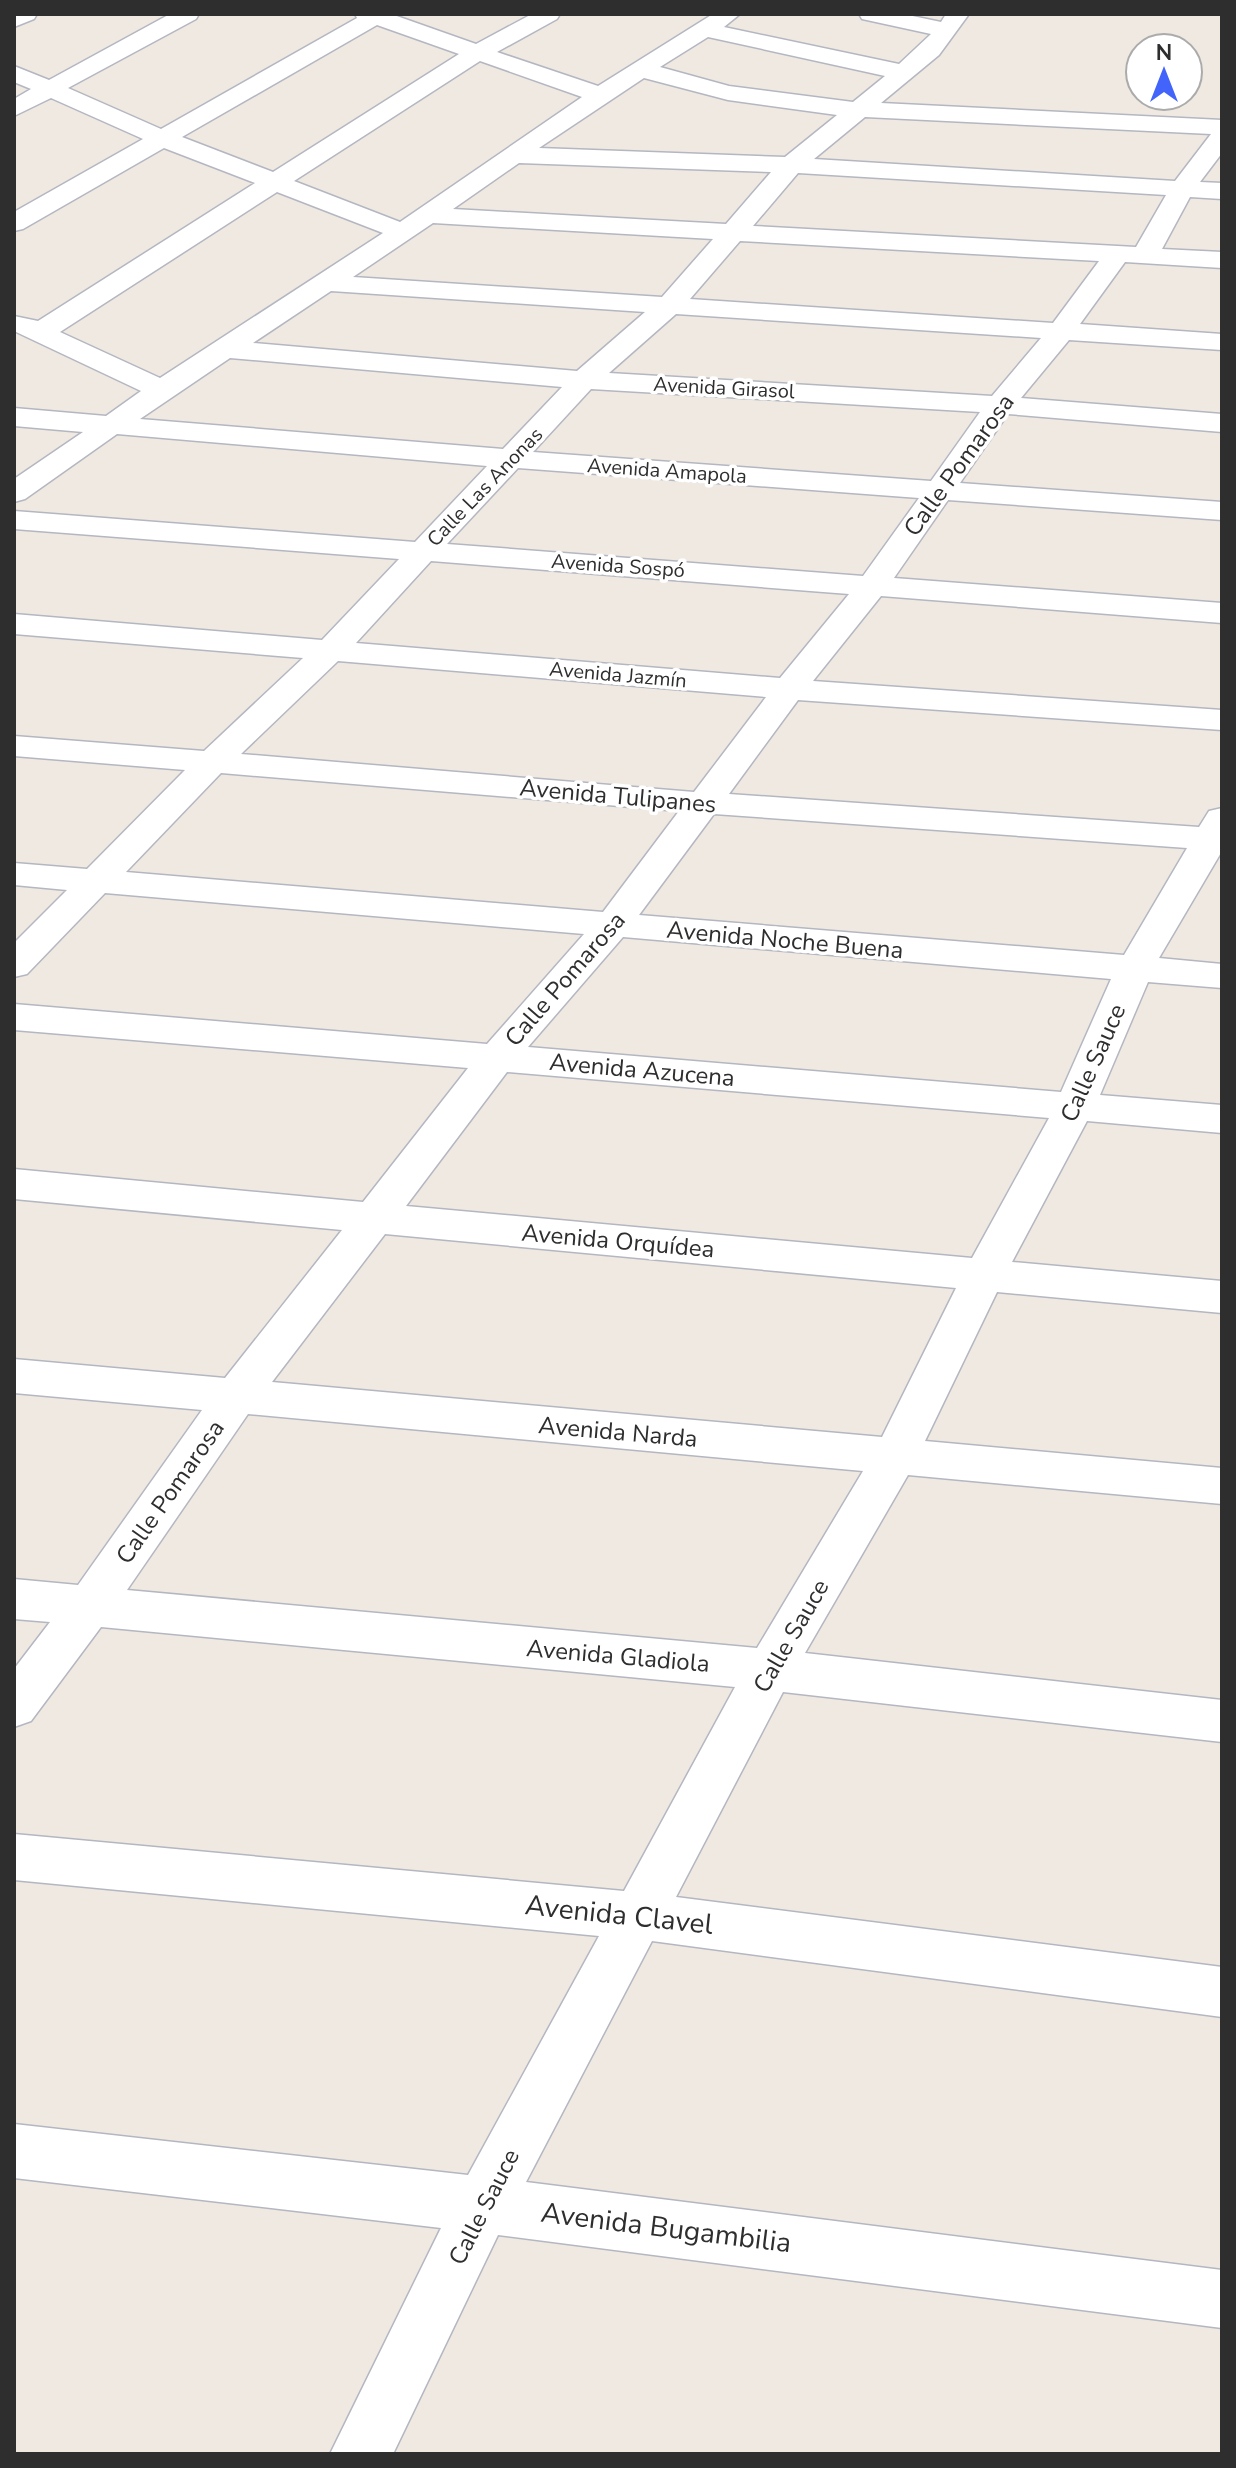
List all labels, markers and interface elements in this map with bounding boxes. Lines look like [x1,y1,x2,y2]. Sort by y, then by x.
north arrow [1124,32,1204,112]
text: N [1156,38,1172,68]
street label: Avenida Girasol [653,371,796,405]
street label: Calle Pomarosa [896,387,1022,543]
street label: Calle Las Anonas [421,421,549,553]
street label: Avenida Amapola [586,452,748,490]
street label: Avenida Sospó [550,548,686,584]
street label: Avenida Jazmín [548,656,688,694]
street label: Avenida Tulipanes [518,771,718,821]
street label: Calle Pomarosa [498,905,632,1053]
street label: Avenida Noche Buena [665,914,905,966]
street label: Calle Sauce [1053,999,1133,1127]
street label: Avenida Azucena [548,1046,736,1094]
street label: Avenida Orquídea [520,1217,716,1265]
street label: Avenida Narda [537,1409,699,1455]
street label: Calle Pomarosa [108,1414,232,1570]
street label: Calle Sauce [746,1573,836,1699]
street label: Avenida Gladiola [525,1632,711,1680]
street label: Avenida Clavel [523,1886,716,1944]
street label: Calle Sauce [441,2144,527,2270]
street label: Avenida Bugambilia [539,2194,793,2262]

